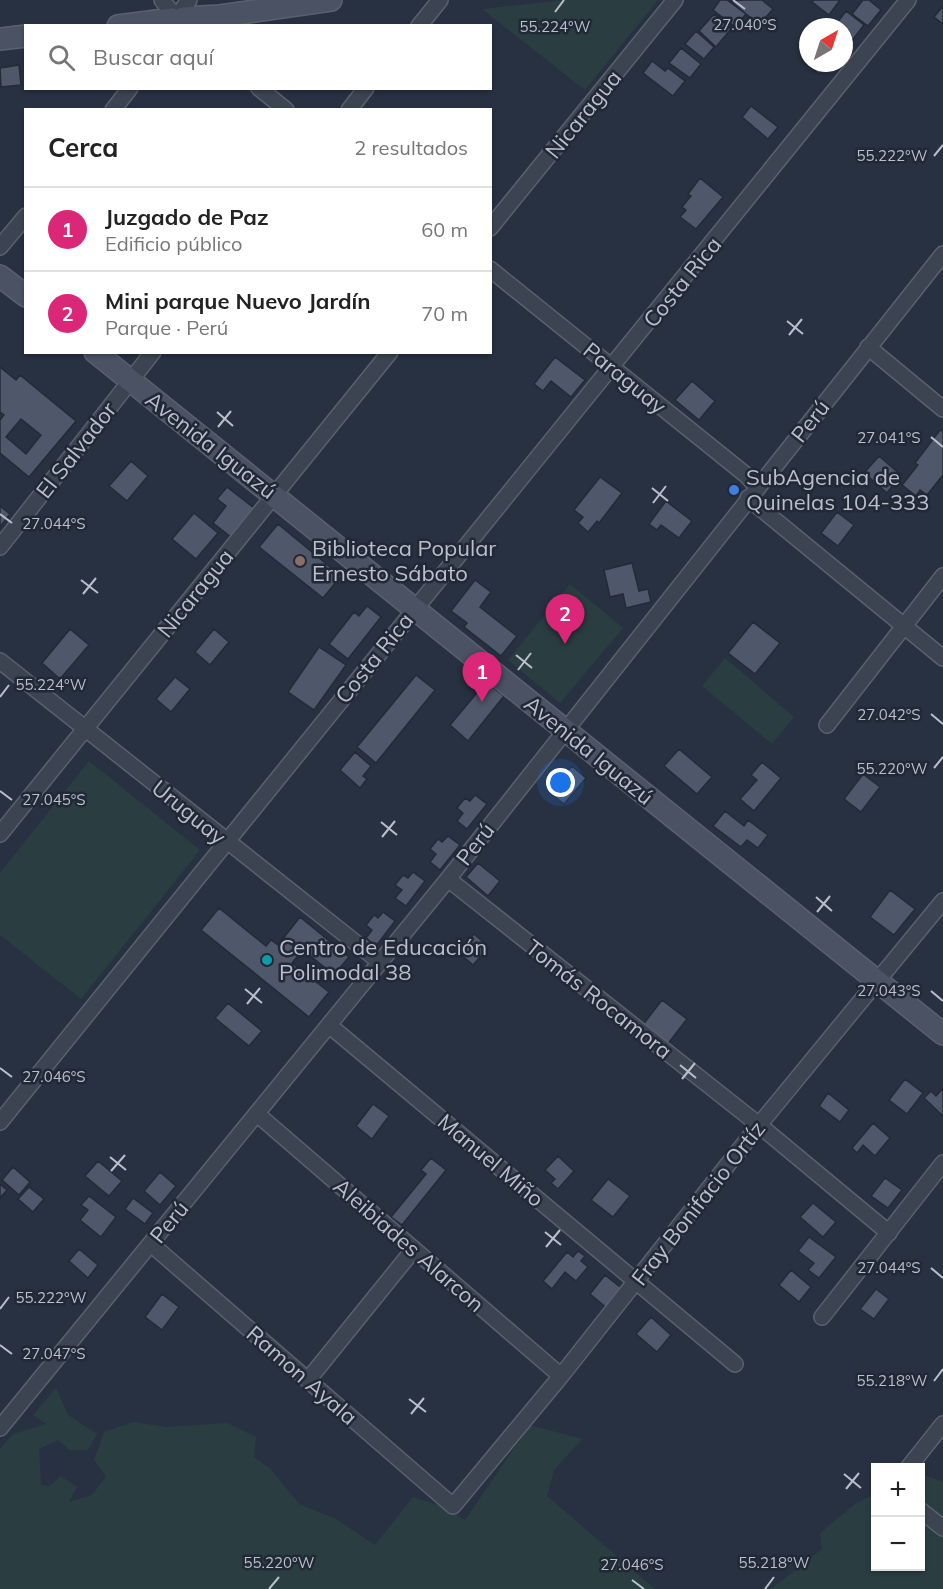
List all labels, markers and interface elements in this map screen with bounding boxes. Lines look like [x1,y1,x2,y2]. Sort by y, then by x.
text: 27.040°S [713,15,777,34]
text: 55.224°W [520,17,591,36]
north arrow [799,18,853,72]
search box [24,24,492,90]
icon: search [45,41,78,74]
text: Buscar aquí [93,43,214,71]
street label: Nicaragua [539,64,627,164]
text: Cerca [48,131,118,164]
text: 2 resultados [354,135,468,160]
text: 55.222°W [857,146,928,165]
text: Juzgado de Paz [105,203,269,231]
text: 1 [62,217,74,242]
text: 60 m [421,217,468,242]
text: Edificio público [105,231,242,256]
street label: Costa Rica [637,231,727,333]
text: Mini parque Nuevo Jardín [105,287,371,315]
text: 2 [62,301,74,326]
text: 70 m [421,301,468,326]
text: Parque · Perú [105,315,228,340]
street label: Paraguay [578,336,672,420]
street label: Avenida Iguazú [140,385,282,505]
street label: Perú [785,394,835,448]
street label: El Salvador [30,396,122,504]
text: 27.041°S [857,428,921,447]
place label: SubAgencia de Quinelas 104-333 [746,463,929,516]
marker: SubAgencia de Quinelas 104-333 [727,483,741,497]
text: 27.044°S [22,514,86,533]
place label: Biblioteca Popular Ernesto Sábato [312,534,496,587]
street label: Nicaragua [151,543,239,643]
marker: Biblioteca Popular Ernesto Sábato [293,554,307,568]
pin: 2 [546,594,584,644]
street label: Costa Rica [329,607,419,709]
pin: 1 [462,652,502,702]
text: 55.224°W [16,675,87,694]
street label: Avenida Iguazú [519,689,659,811]
text: 27.042°S [857,705,921,724]
text: 55.220°W [857,759,928,778]
your location [546,768,575,797]
street label: Uruguay [146,774,232,851]
text: 27.045°S [22,790,86,809]
street label: Perú [450,817,500,871]
place label: Centro de Educación Polimodal 38 [279,933,487,986]
street label: Tomás Rocamora [520,933,678,1065]
marker: Centro de Educación Polimodal 38 [260,953,274,967]
text: 27.043°S [857,981,921,1000]
text: 27.046°S [22,1067,86,1086]
street label: Manuel Miño [432,1107,550,1213]
street label: Fray Bonifacio Ortíz [625,1115,771,1291]
street label: Aleibiades Alarcon [328,1172,490,1318]
street label: Perú [143,1195,195,1249]
text: 27.044°S [857,1258,921,1277]
text: 55.222°W [16,1288,87,1307]
street label: Ramon Ayala [241,1319,363,1431]
text: 27.047°S [22,1344,86,1363]
text: 55.218°W [857,1371,928,1390]
map controls [871,1463,925,1571]
button: + [871,1463,925,1517]
button: − [871,1517,925,1571]
text: 55.220°W [244,1553,315,1572]
text: 55.218°W [739,1553,810,1572]
text: 27.046°S [600,1555,664,1574]

